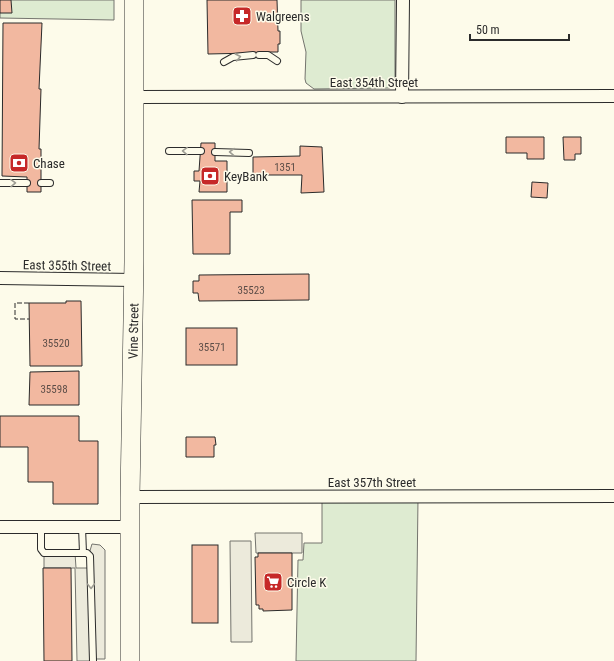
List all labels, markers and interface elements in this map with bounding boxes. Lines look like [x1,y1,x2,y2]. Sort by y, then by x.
pharmacy icon: Walgreens [231,5,253,27]
place label: Walgreens [256,9,310,24]
scale bar [470,16,569,42]
text: 50 m [476,23,500,37]
one-way arrow [235,53,241,61]
street label: East 354th Street [330,75,418,90]
one-way arrow [182,147,188,155]
one-way arrow [229,148,235,157]
bank icon: Chase [8,152,30,174]
place label: Chase [33,156,65,171]
house number: 1351 [274,161,296,174]
bank icon: KeyBank [199,165,221,187]
place label: KeyBank [224,169,268,184]
one-way arrow [10,179,16,187]
street label: East 355th Street [23,257,111,274]
house number: 35523 [237,284,265,297]
street label: Vine Street [126,303,141,359]
house number: 35520 [42,337,70,350]
house number: 35571 [198,341,226,354]
house number: 35598 [40,383,68,396]
street label: East 357th Street [328,475,416,490]
supermarket icon: Circle K [262,571,284,593]
place label: Circle K [287,575,327,590]
one-way arrow [86,583,95,589]

